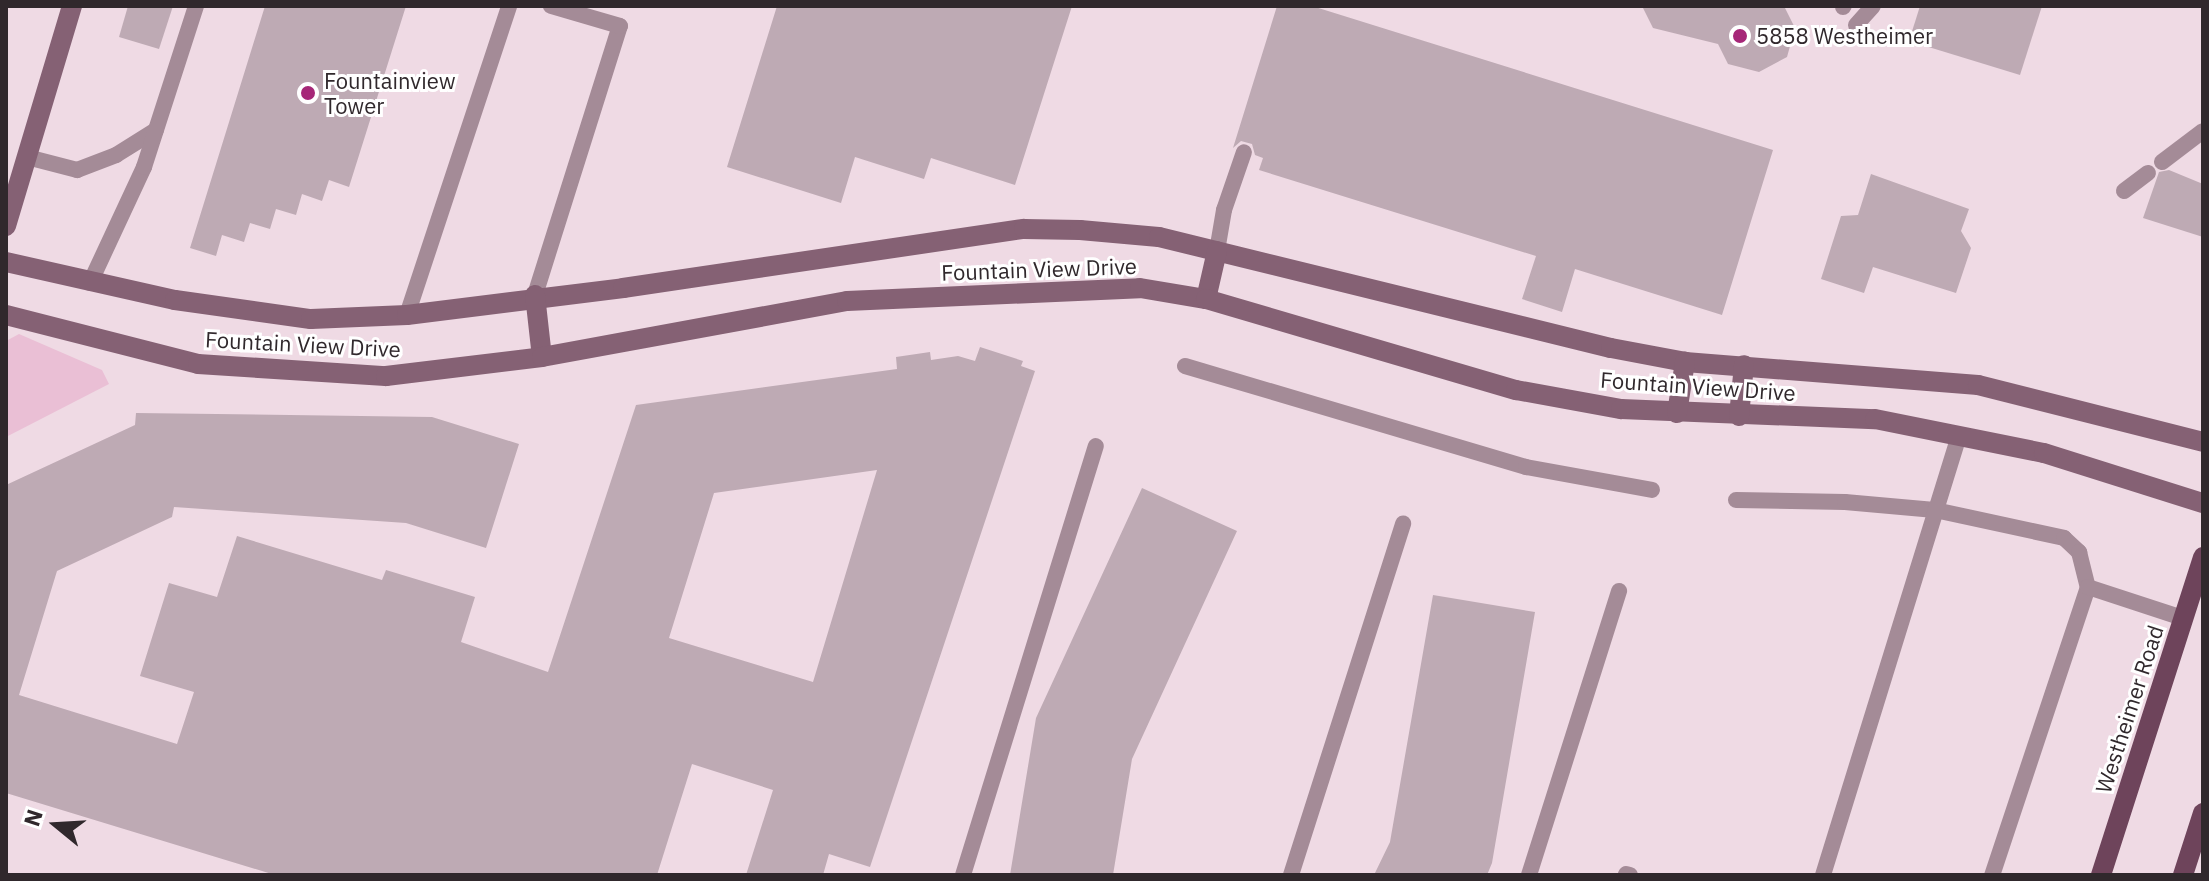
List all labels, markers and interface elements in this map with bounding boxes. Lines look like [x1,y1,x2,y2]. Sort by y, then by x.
place label: 5858 Westheimer [1756,23,1933,49]
marker: 5858 Westheimer [1731,27,1749,45]
place label: Fountainview Tower [324,67,456,118]
marker: Fountainview Tower [299,84,317,102]
street label: Fountain View Drive [941,252,1137,286]
street label: Fountain View Drive [205,326,401,362]
street label: Fountain View Drive [1599,366,1797,406]
street label: Westheimer Road [2089,622,2169,796]
north arrow [16,785,96,865]
text: N [16,805,49,829]

